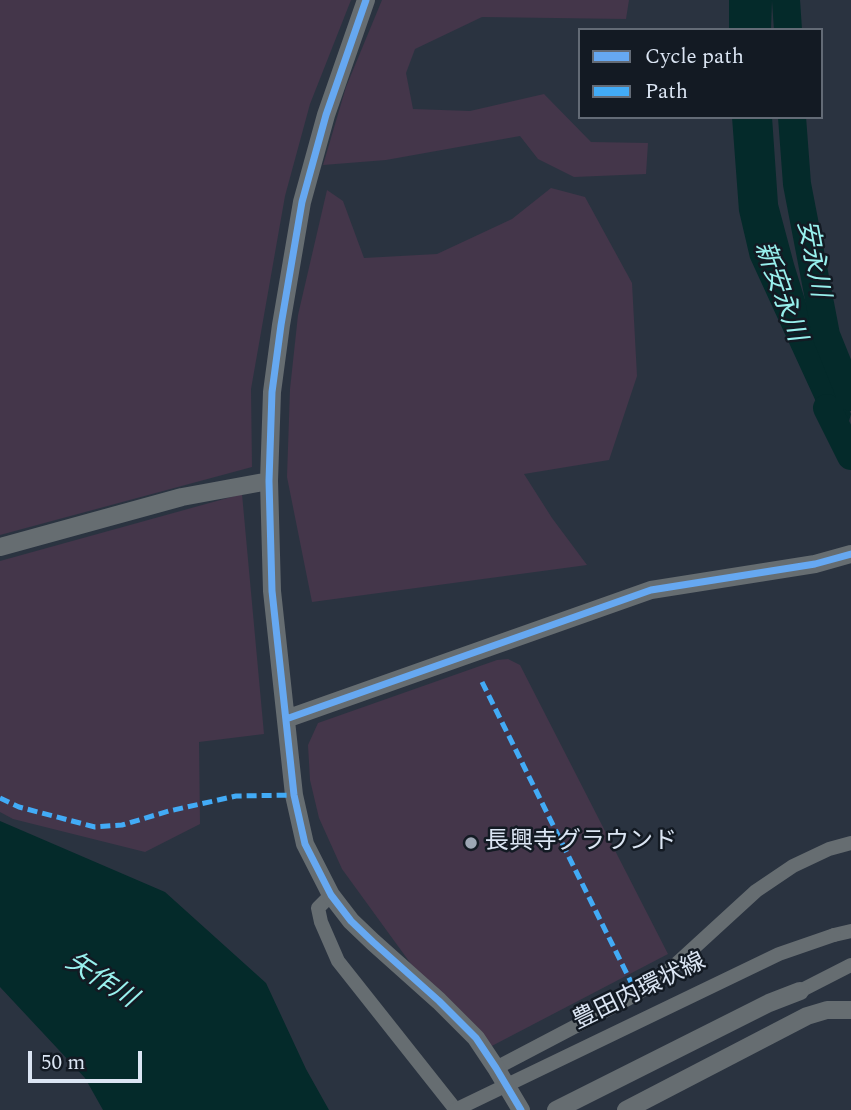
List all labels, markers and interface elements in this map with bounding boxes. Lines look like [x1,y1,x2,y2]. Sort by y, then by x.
legend [578,28,823,119]
text: Cycle path [645,41,744,73]
text: Path [645,76,688,108]
water label: 安永川 [788,218,834,300]
water label: 新安永川 [746,238,810,346]
place label: 長興寺グラウンド [485,829,677,857]
marker: 長興寺グラウンド [463,835,479,851]
water label: 矢作川 [59,948,141,1016]
street label: 豊田内環状線 [569,948,711,1038]
scale bar [32,1036,145,1080]
text: 50 m [41,1047,85,1079]

